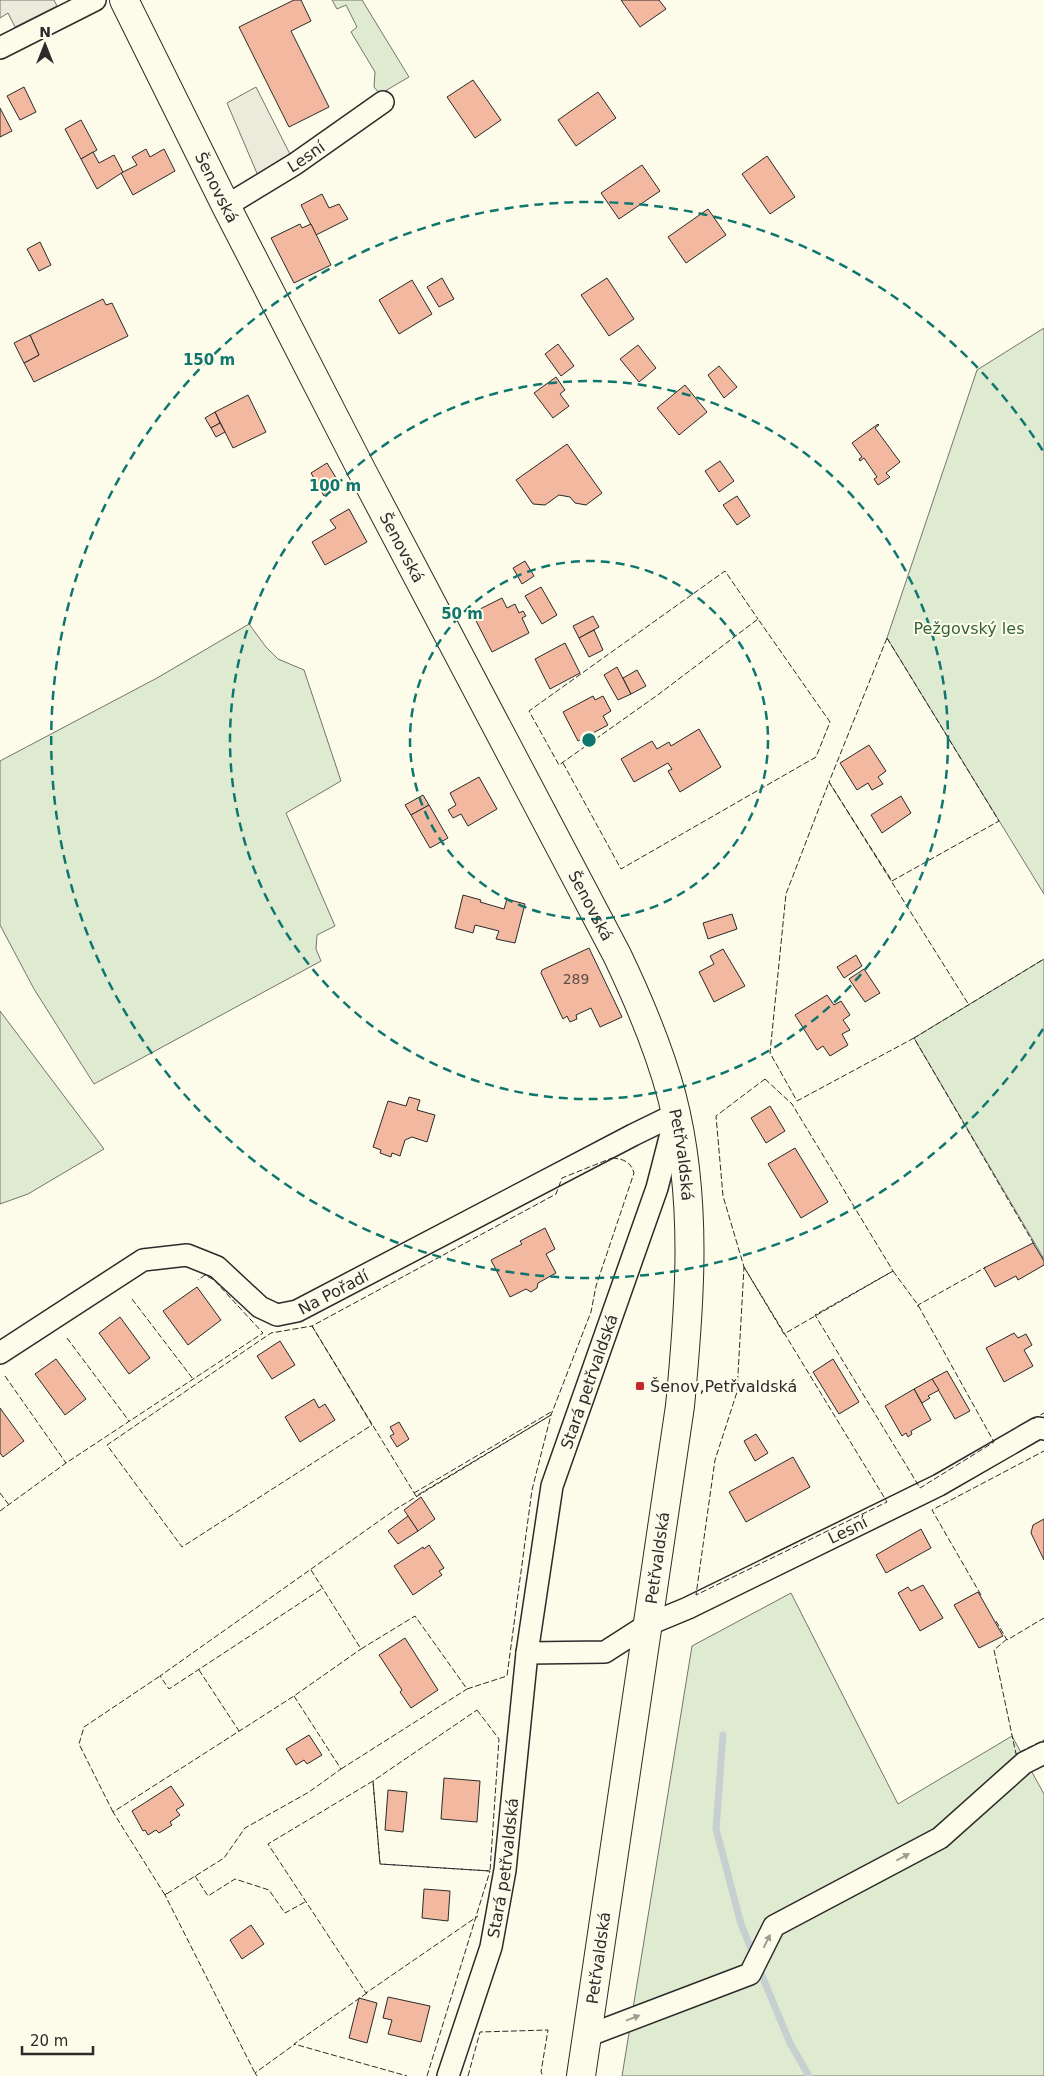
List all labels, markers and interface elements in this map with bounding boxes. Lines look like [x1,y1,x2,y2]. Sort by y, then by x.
north arrow [20,20,70,70]
text: N [39,24,51,40]
street label: Lesní [284,137,329,176]
street label: Šenovská [191,149,242,226]
text: 150 m [183,351,235,369]
text: 100 m [309,477,361,495]
street label: Šenovská [376,509,428,586]
text: 50 m [441,605,483,623]
park label: Pežgovský les [914,619,1024,638]
centre of rings [580,731,598,749]
street label: Šenovská [564,868,617,944]
house number: 289 [563,971,589,987]
street label: Petřvaldská [665,1107,697,1201]
street label: Na Pořadí [295,1266,372,1319]
street label: Stará petřvaldská [557,1312,622,1452]
place label: Šenov,Petřvaldská [650,1377,797,1396]
marker: Šenov,Petřvaldská [634,1380,646,1392]
street label: Petřvaldská [642,1511,673,1605]
street label: Lesní [825,1512,871,1548]
street label: Stará petřvaldská [484,1797,522,1940]
one-way arrow [896,1853,910,1862]
street label: Petřvaldská [583,1911,614,2005]
one-way arrow [763,1934,771,1948]
one-way arrow [626,2014,641,2022]
scale bar [22,2024,94,2056]
text: 20 m [30,2032,68,2050]

